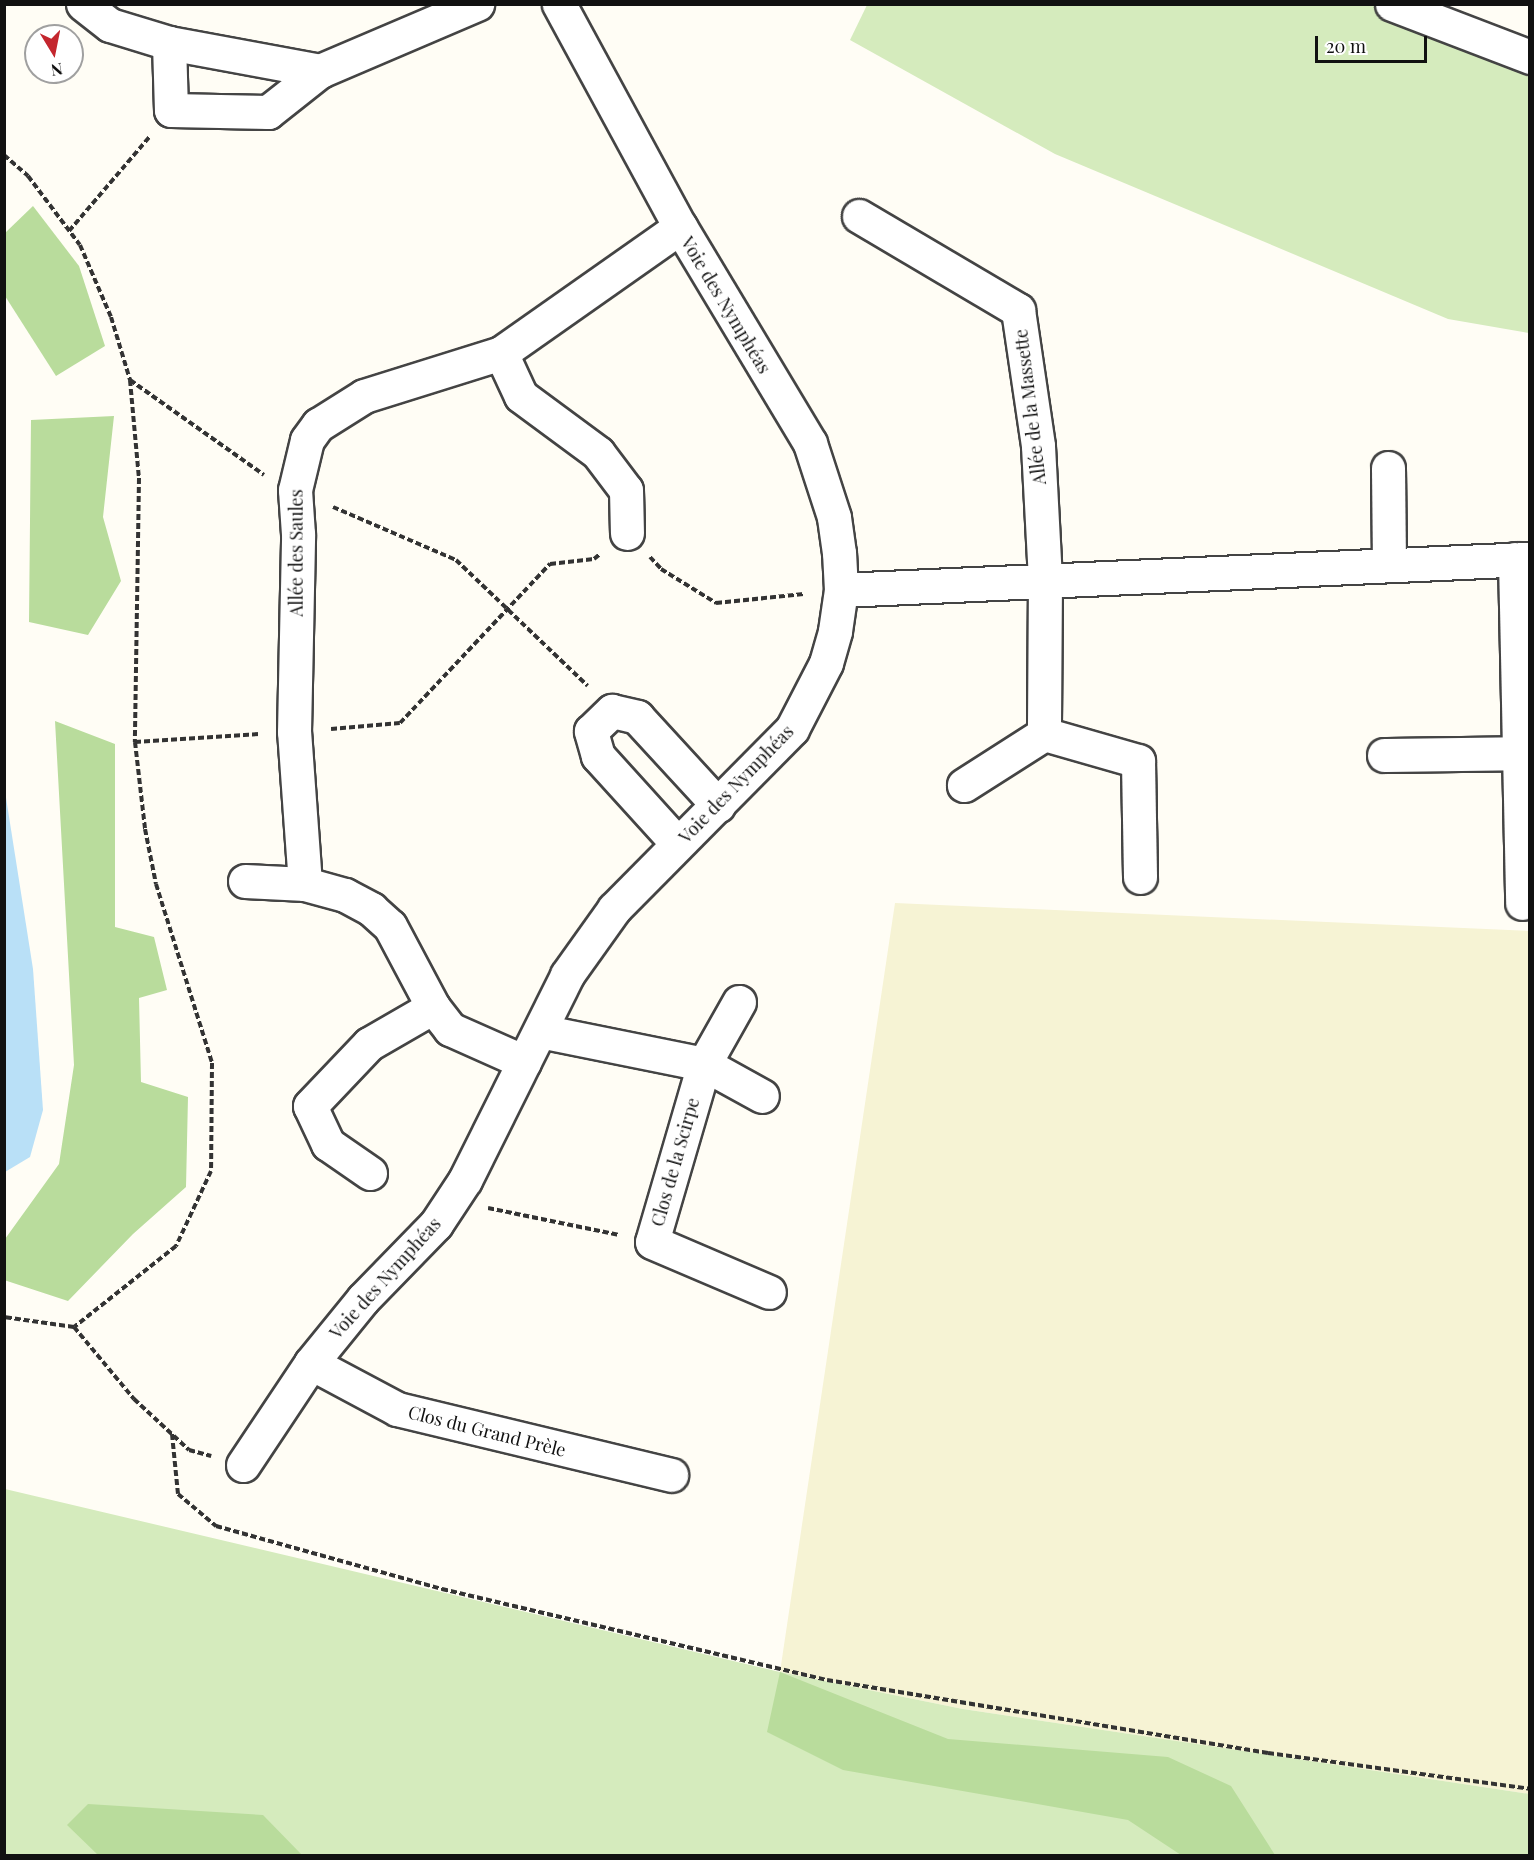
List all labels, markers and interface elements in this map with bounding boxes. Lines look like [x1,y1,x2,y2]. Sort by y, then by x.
north arrow [24,24,84,84]
scale bar [1318,24,1430,62]
text: 20 m [1326,34,1366,58]
text: N [49,59,64,82]
street label: Voie des Nymphéas [677,233,775,377]
street label: Allée de la Massette [1010,327,1050,487]
street label: Allée des Saules [285,489,307,617]
street label: Voie des Nymphéas [674,720,798,848]
street label: Clos de la Scirpe [646,1095,704,1229]
street label: Voie des Nymphéas [325,1213,445,1343]
street label: Clos du Grand Prèle [406,1401,568,1461]

